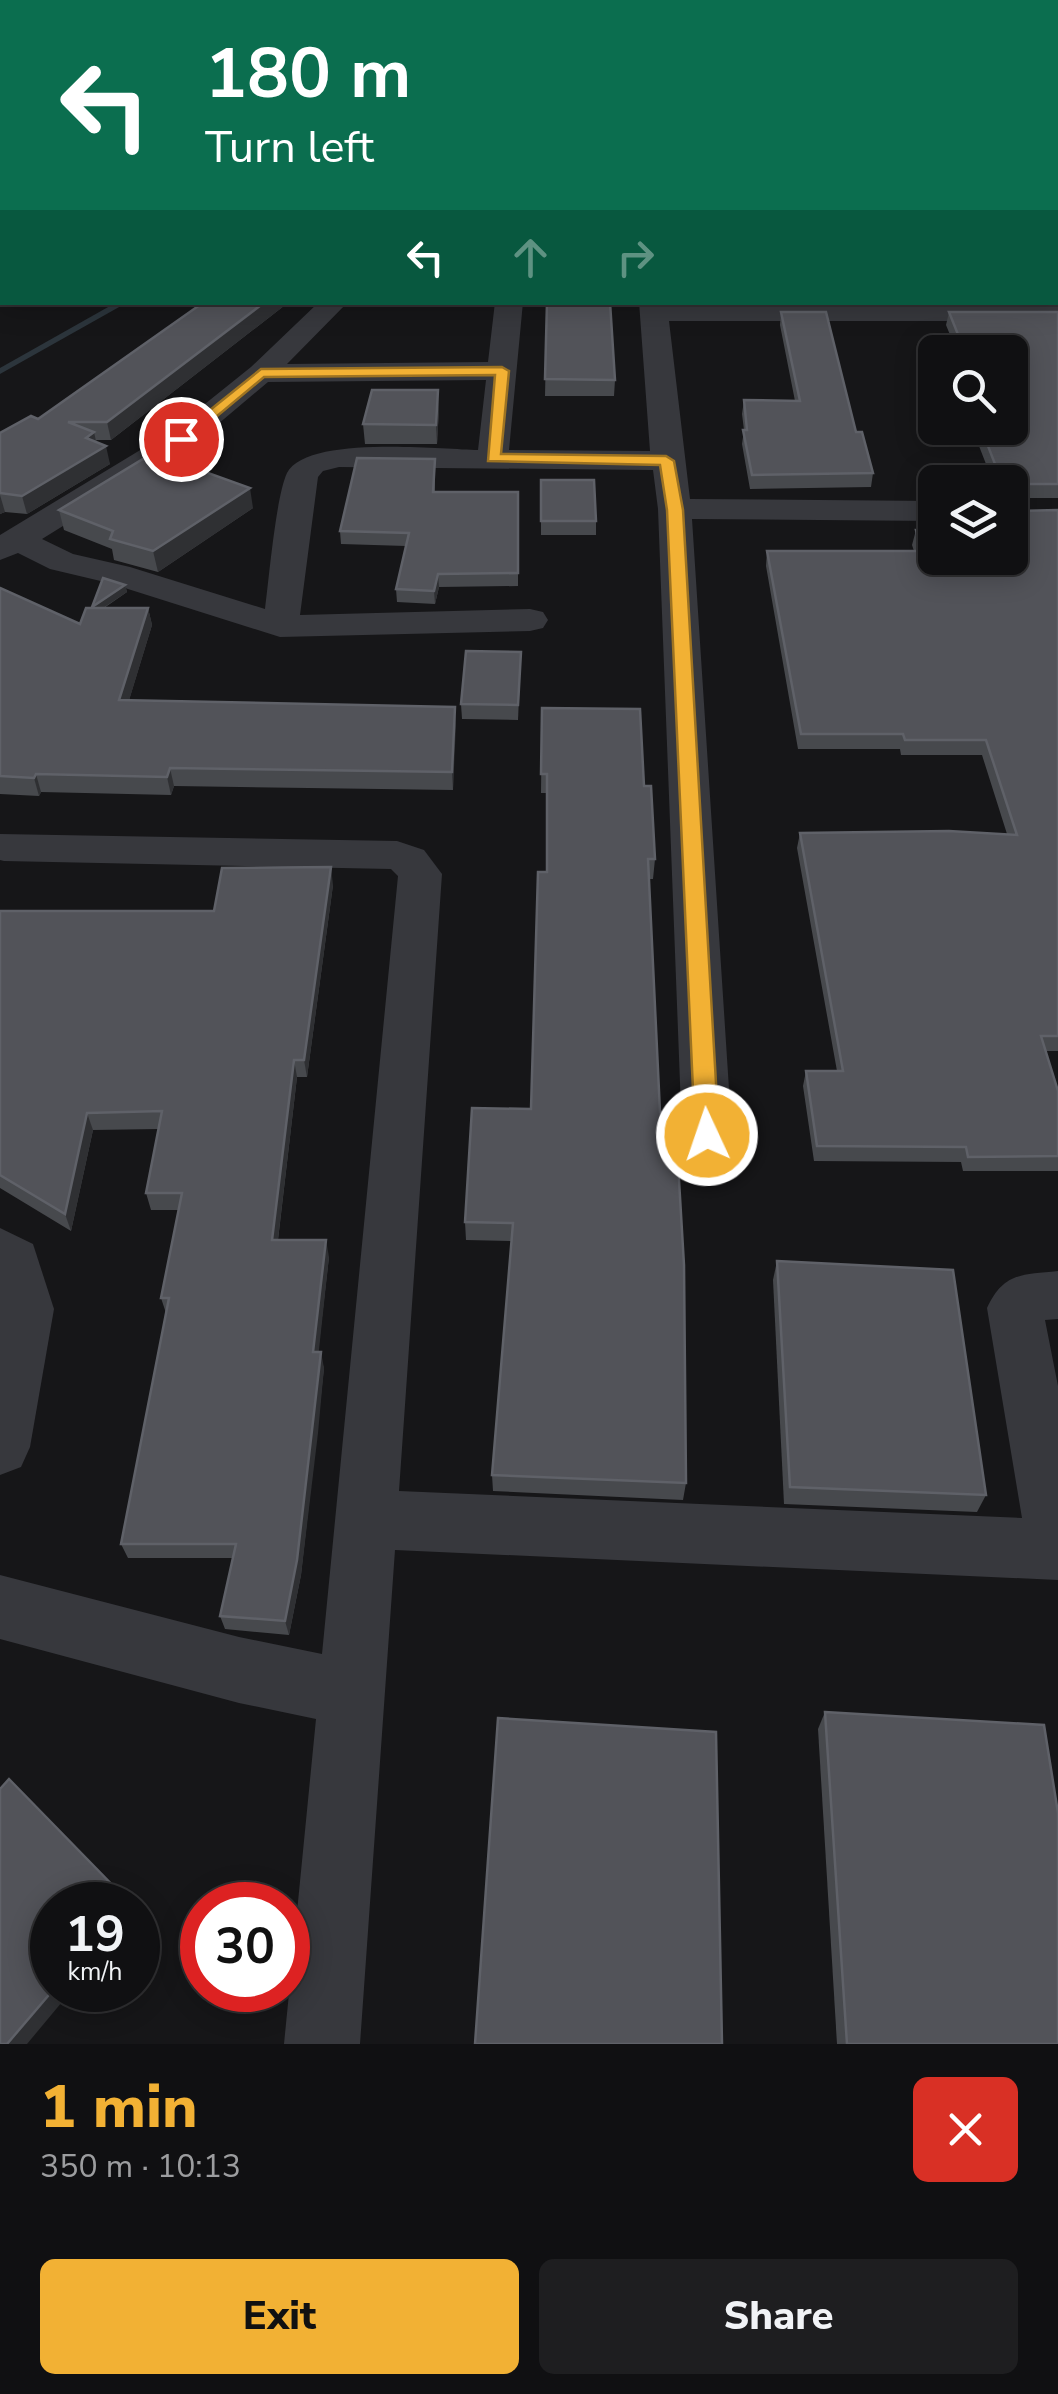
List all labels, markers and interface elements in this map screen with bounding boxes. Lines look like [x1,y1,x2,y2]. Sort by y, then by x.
text: 180 m [205,26,411,122]
icon: left [40,40,170,170]
text: Turn left [205,117,374,178]
icon: left [398,230,453,285]
icon: ahead [503,230,558,285]
icon: right [608,230,663,285]
map controls [918,335,1028,575]
button: search [918,335,1028,445]
pin [139,397,224,482]
icon: arrive [154,412,209,467]
button: layers [918,465,1028,575]
position arrow [655,1083,759,1187]
speed limit sign: 30 [180,1882,310,2012]
text: 19 [65,1900,125,1969]
text: km/h [67,1955,123,1989]
text: 1 min [40,2066,198,2148]
button: close [913,2077,1018,2182]
text: 350 m · 10:13 [40,2145,241,2188]
button: Exit [40,2259,519,2374]
button: Share [539,2259,1018,2374]

